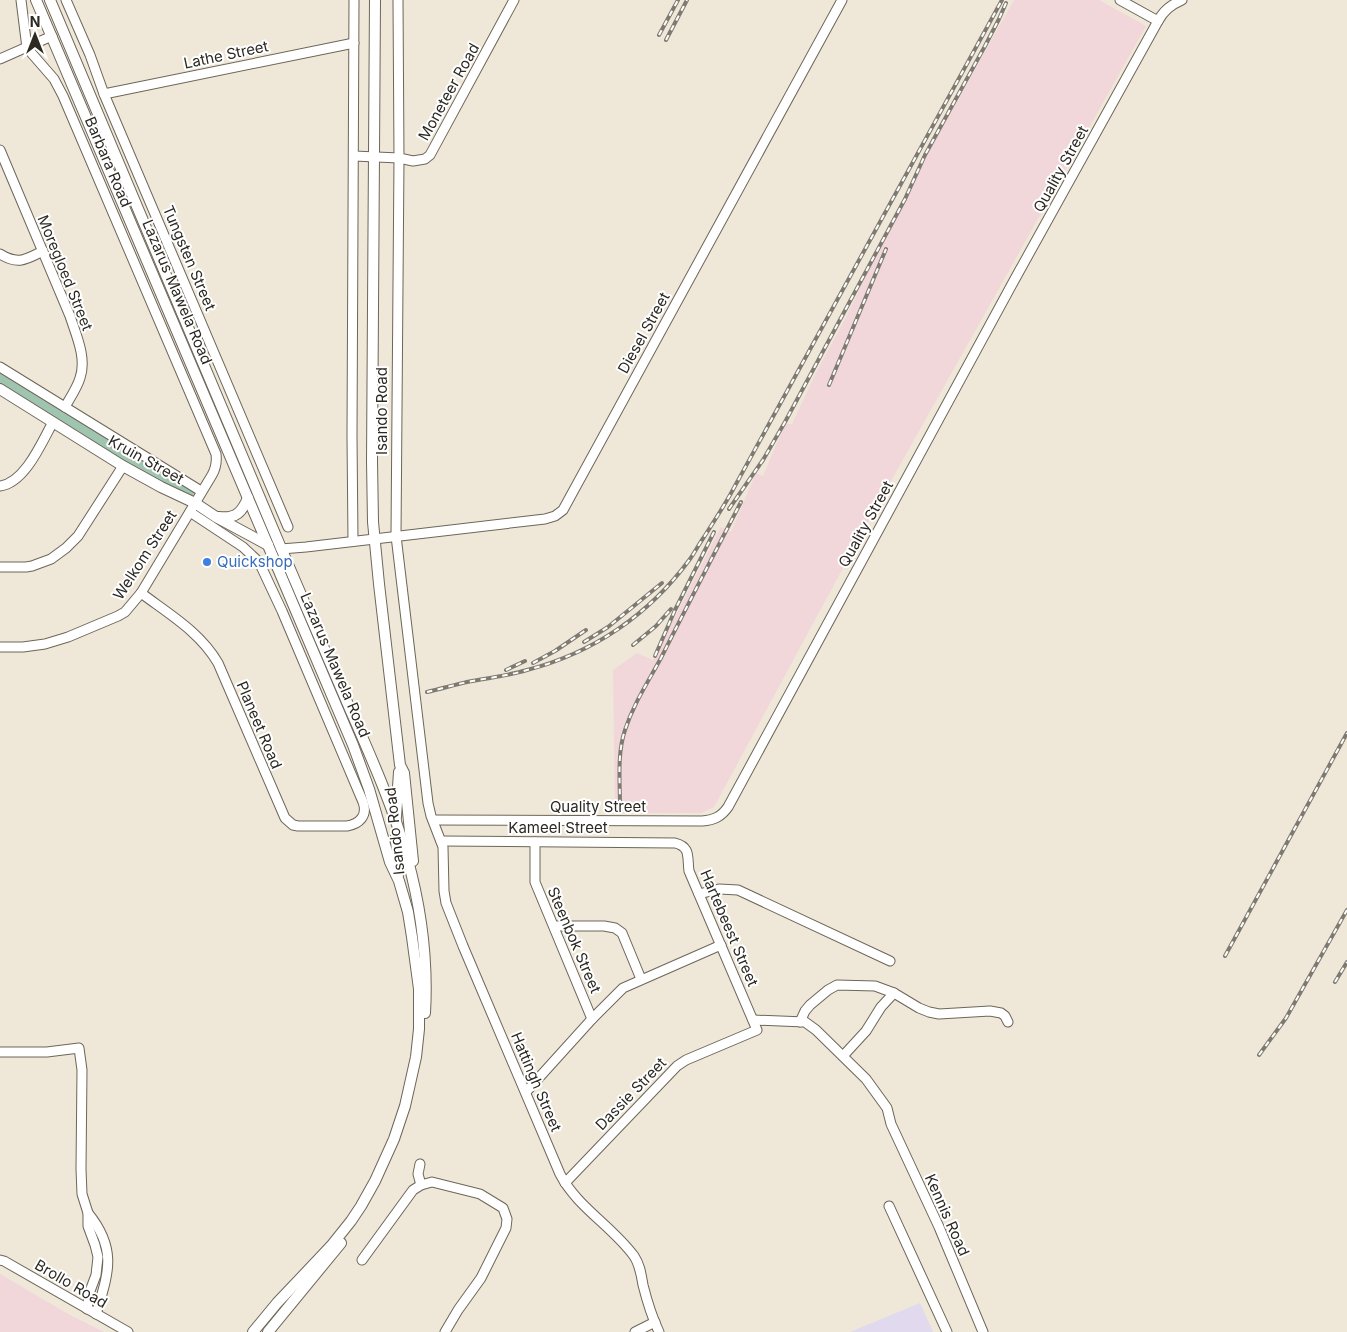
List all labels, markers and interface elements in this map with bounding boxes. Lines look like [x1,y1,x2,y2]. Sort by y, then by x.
north arrow [10,10,60,60]
text: N [30,13,40,30]
street label: Lathe Street [182,36,270,73]
street label: Moneteer Road [414,40,483,144]
street label: Barbara Road [81,114,136,210]
street label: Quality Street [1029,122,1092,215]
street label: Tungsten Street [159,202,220,313]
street label: Moregloed Street [34,212,97,333]
street label: Lazarus Mawela Road [138,217,217,367]
street label: Diesel Street [613,289,674,377]
street label: Isando Road [372,367,391,455]
street label: Kruin Street [105,431,188,488]
street label: Quality Street [834,477,897,570]
street label: Welkom Street [109,506,181,603]
place label: Quickshop [217,552,293,571]
marker: Quickshop [201,556,213,568]
street label: Lazarus Mawela Road [296,590,375,740]
street label: Planeet Road [232,678,286,771]
street label: Isando Road [380,786,409,876]
street label: Quality Street [550,797,646,816]
street label: Kameel Street [508,818,608,837]
street label: Hartebeest Street [696,867,763,989]
street label: Steenbok Street [544,884,605,996]
street label: Hattingh Street [507,1029,566,1134]
street label: Dassie Street [591,1053,670,1134]
street label: Kennis Road [921,1171,974,1259]
street label: Brollo Road [31,1255,111,1312]

